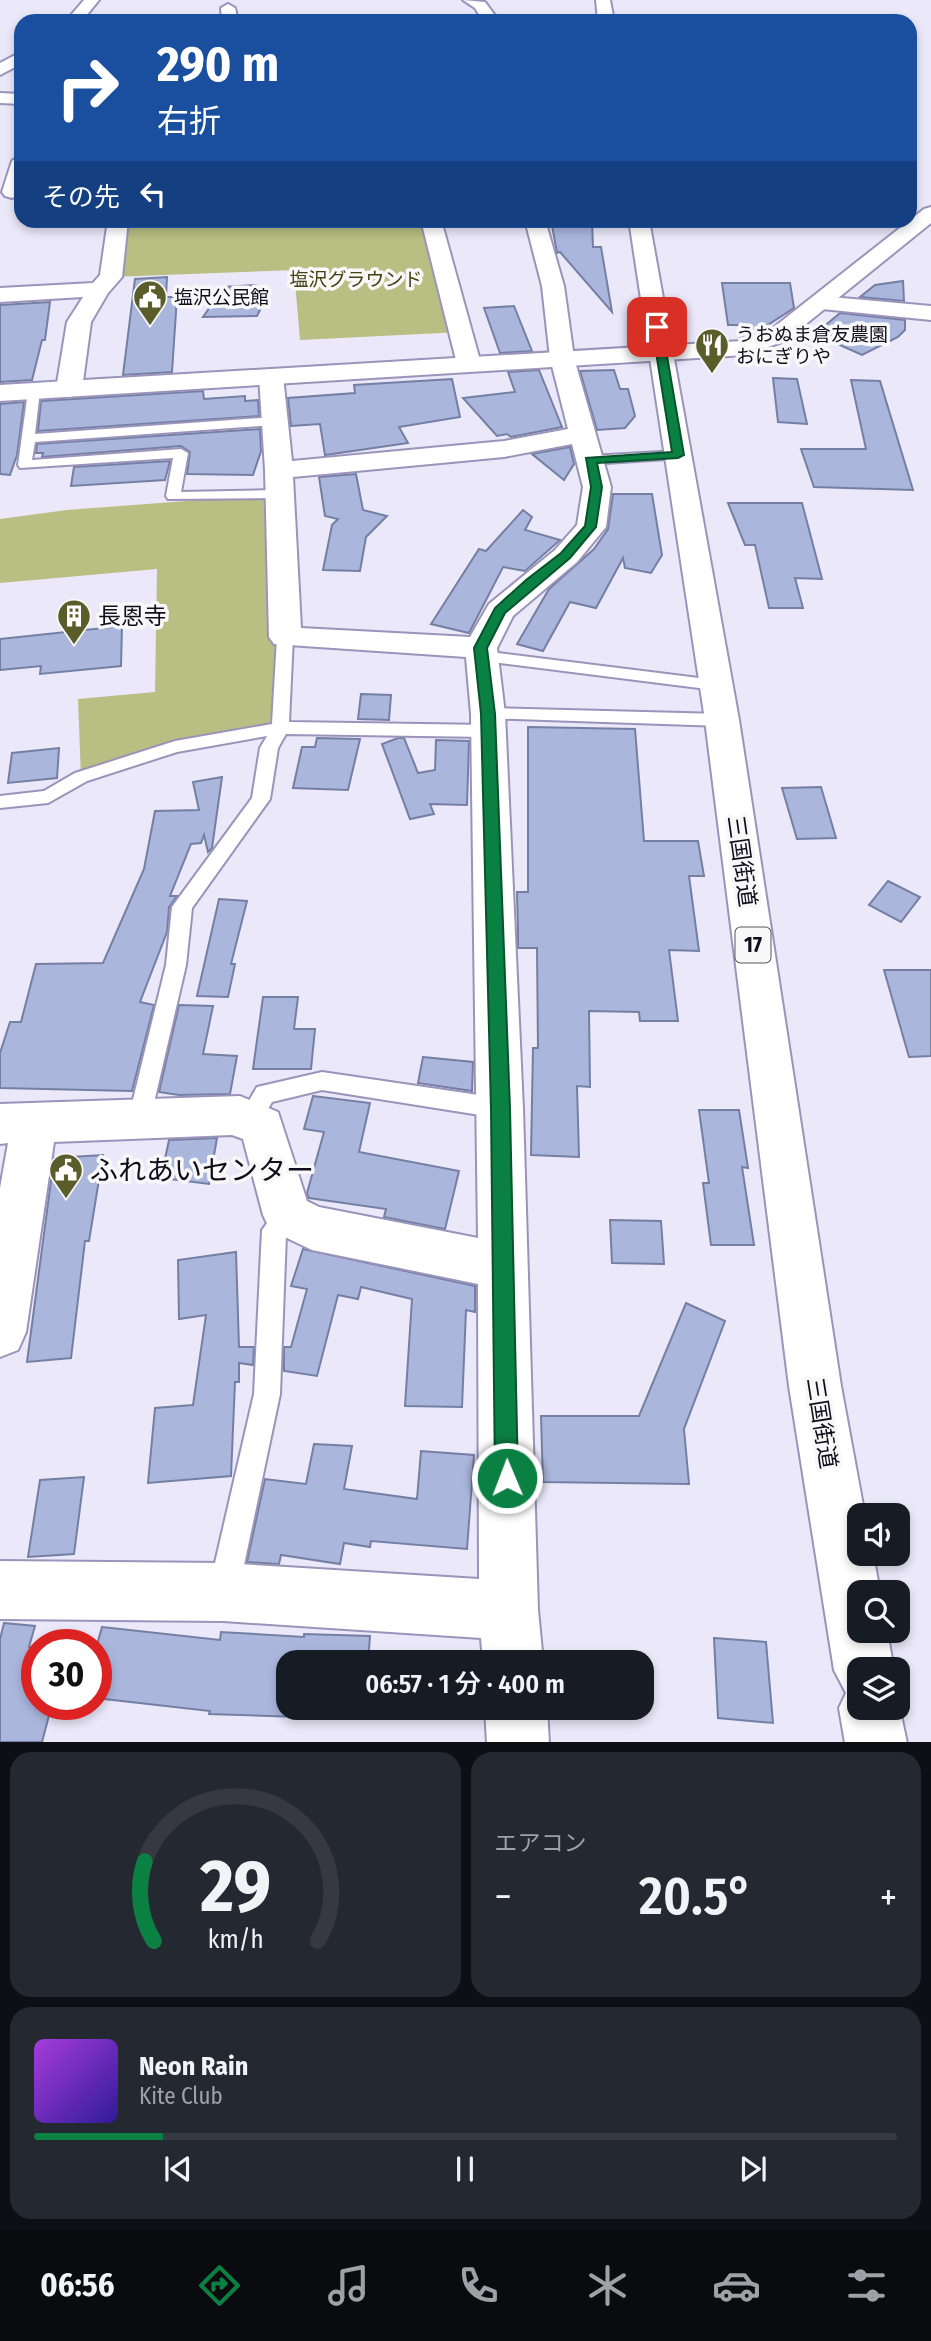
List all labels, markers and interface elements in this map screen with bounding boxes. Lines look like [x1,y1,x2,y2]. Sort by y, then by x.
text: 290 m [157,35,279,94]
icon: right [42,42,133,133]
text: 右折 [157,102,221,140]
icon: left [134,175,172,213]
text: その先 [42,182,120,213]
park label: 塩沢グラウンド [289,268,423,291]
public building icon: 塩沢公民館 [131,278,169,327]
place label: 塩沢公民館 [174,286,269,309]
pin [627,297,687,357]
icon: arrive [638,308,676,346]
place label: うおぬま倉友農園 おにぎりや [736,323,888,368]
restaurant icon: うおぬま倉友農園 おにぎりや [693,326,731,375]
building icon: 長恩寺 [55,597,93,646]
place label: 長恩寺 [98,602,167,630]
street label: 三国街道 [722,813,762,909]
road number: 17 [736,928,770,962]
public building icon: ふれあいセンター [47,1151,85,1200]
place label: ふれあいセンター [90,1154,314,1187]
street label: 三国街道 [801,1375,843,1471]
position arrow [470,1441,544,1515]
map controls [847,1503,910,1720]
button: sound [847,1503,910,1566]
button: search [847,1580,910,1643]
speed limit sign: 30 [21,1629,112,1720]
button: layers [847,1657,910,1720]
text: 06:57 · 1 分 · 400 m [365,1669,565,1700]
text: エアコン [495,1829,587,1857]
text: 29 [199,1843,271,1930]
text: 20.5° [639,1865,752,1928]
text: − [495,1874,512,1920]
text: + [880,1874,897,1920]
text: km/h [207,1924,263,1954]
text: Neon Rain [139,2051,248,2082]
text: Kite Club [139,2082,223,2110]
icon: previous [159,2150,197,2188]
icon: pause [446,2150,484,2188]
icon: next [734,2150,772,2188]
icon: directions [195,2261,244,2310]
icon: music [324,2261,373,2310]
icon: phone [454,2261,503,2310]
icon: climate [583,2261,632,2310]
icon: car [712,2261,761,2310]
icon: filters [842,2261,891,2310]
text: 06:56 [40,2266,114,2304]

